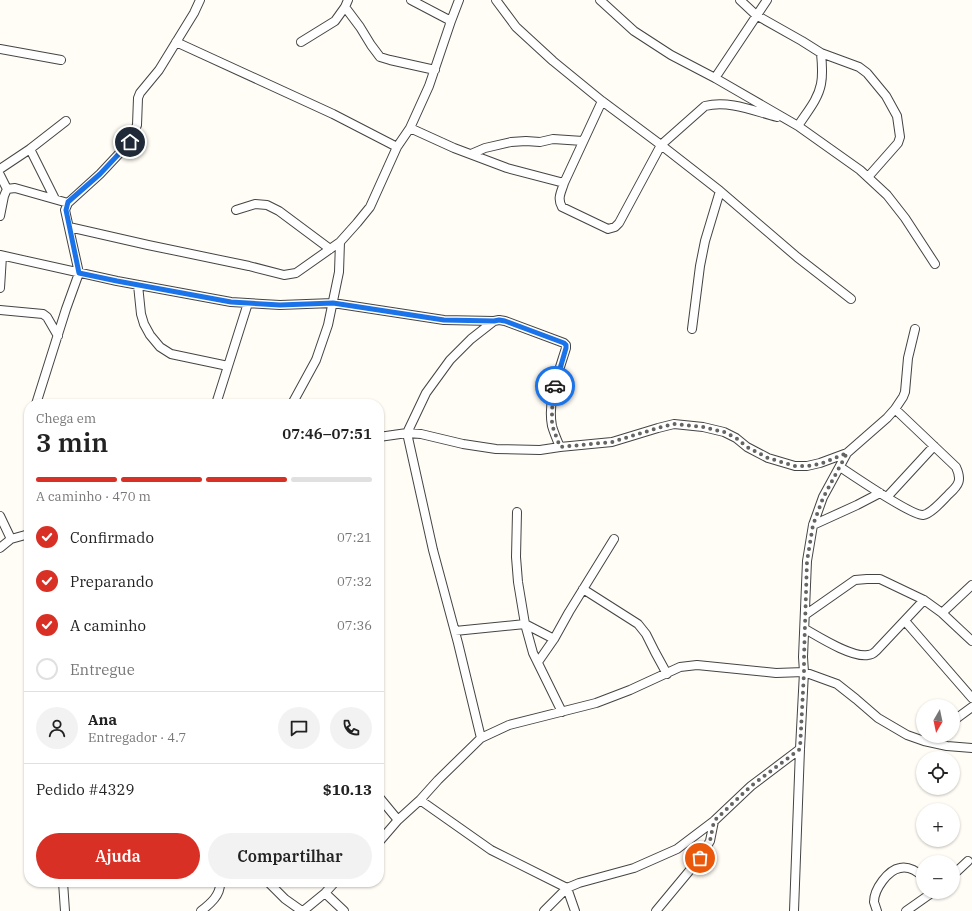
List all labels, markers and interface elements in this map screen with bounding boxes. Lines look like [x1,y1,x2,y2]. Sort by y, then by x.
pin [113,125,147,159]
icon: home [119,131,141,153]
courier [535,366,575,406]
icon: car [544,375,566,397]
text: Chega em [36,410,96,427]
text: 07:46–07:51 [282,424,372,443]
text: 3 min [36,425,108,459]
text: A caminho · 470 m [36,488,151,505]
icon: check [36,526,58,548]
text: Confirmado [70,528,154,547]
text: 07:21 [337,529,372,546]
icon: check [36,570,58,592]
text: Preparando [70,572,153,591]
text: 07:32 [337,573,372,590]
icon: check [36,614,58,636]
text: A caminho [70,616,146,635]
text: 07:36 [337,617,372,634]
text: Entregue [70,660,135,679]
north arrow [916,699,960,743]
map controls [916,699,960,899]
button: person [36,707,78,749]
button: chat [278,707,320,749]
button: phone [330,707,372,749]
text: Ana [88,710,117,729]
text: Entregador · 4.7 [88,729,186,746]
button: locate [916,751,960,795]
text: Pedido #4329 [36,780,135,799]
text: $10.13 [323,780,372,799]
button: + [916,803,960,847]
button: Ajuda [36,833,200,879]
button: Compartilhar [208,833,372,879]
pin [683,841,717,875]
icon: bag [689,847,711,869]
button: − [916,855,960,899]

